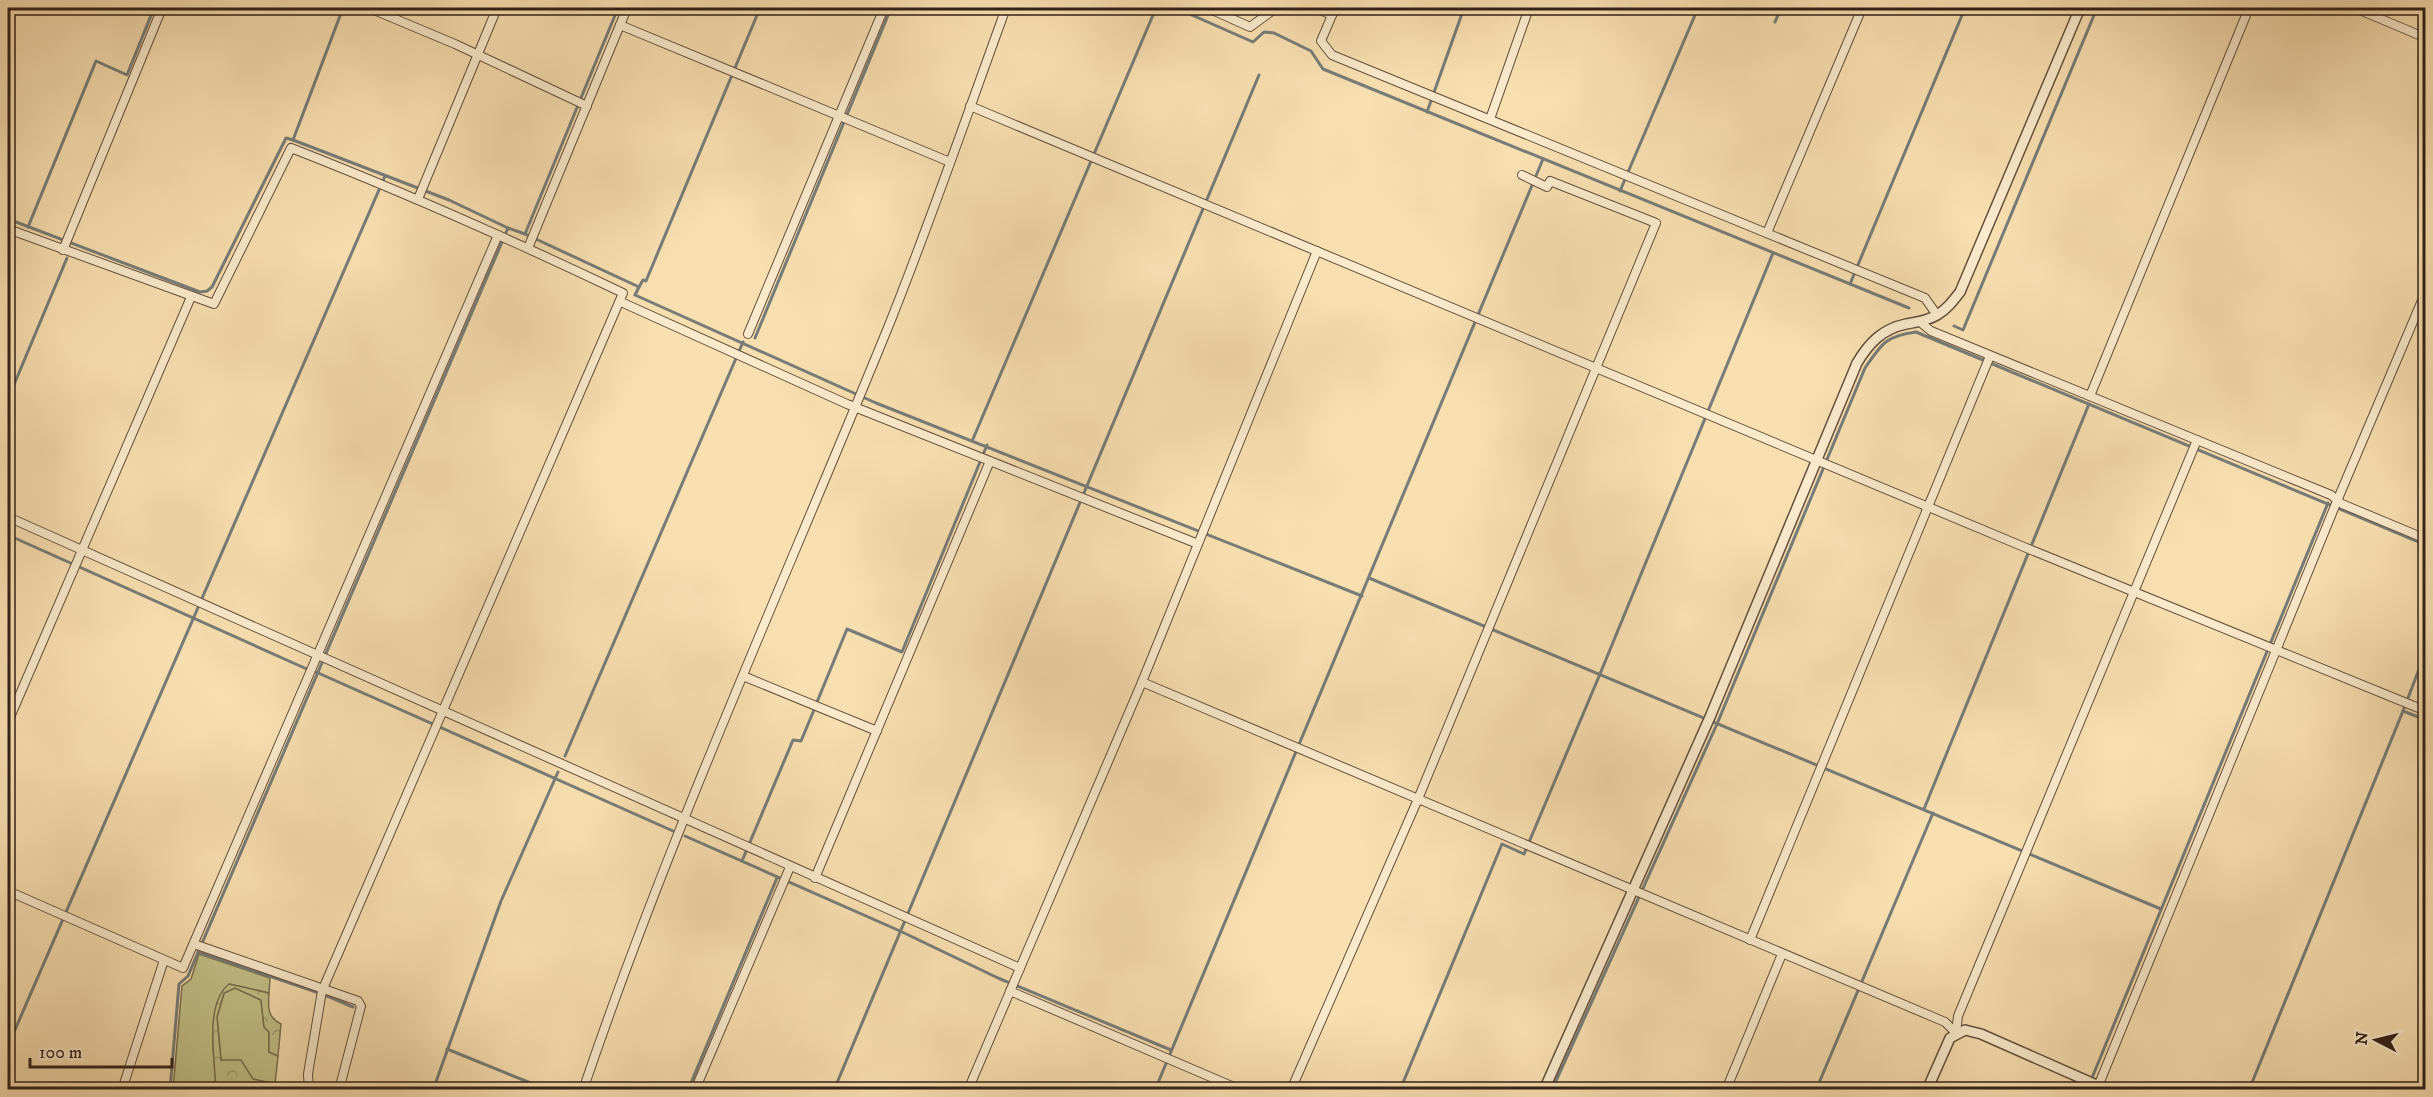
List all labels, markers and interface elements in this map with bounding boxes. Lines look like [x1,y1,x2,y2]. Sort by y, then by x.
north arrow [2346,1010,2406,1070]
scale bar [30,1031,172,1069]
text: N [2351,1031,2373,1046]
text: 100 m [39,1042,82,1064]

